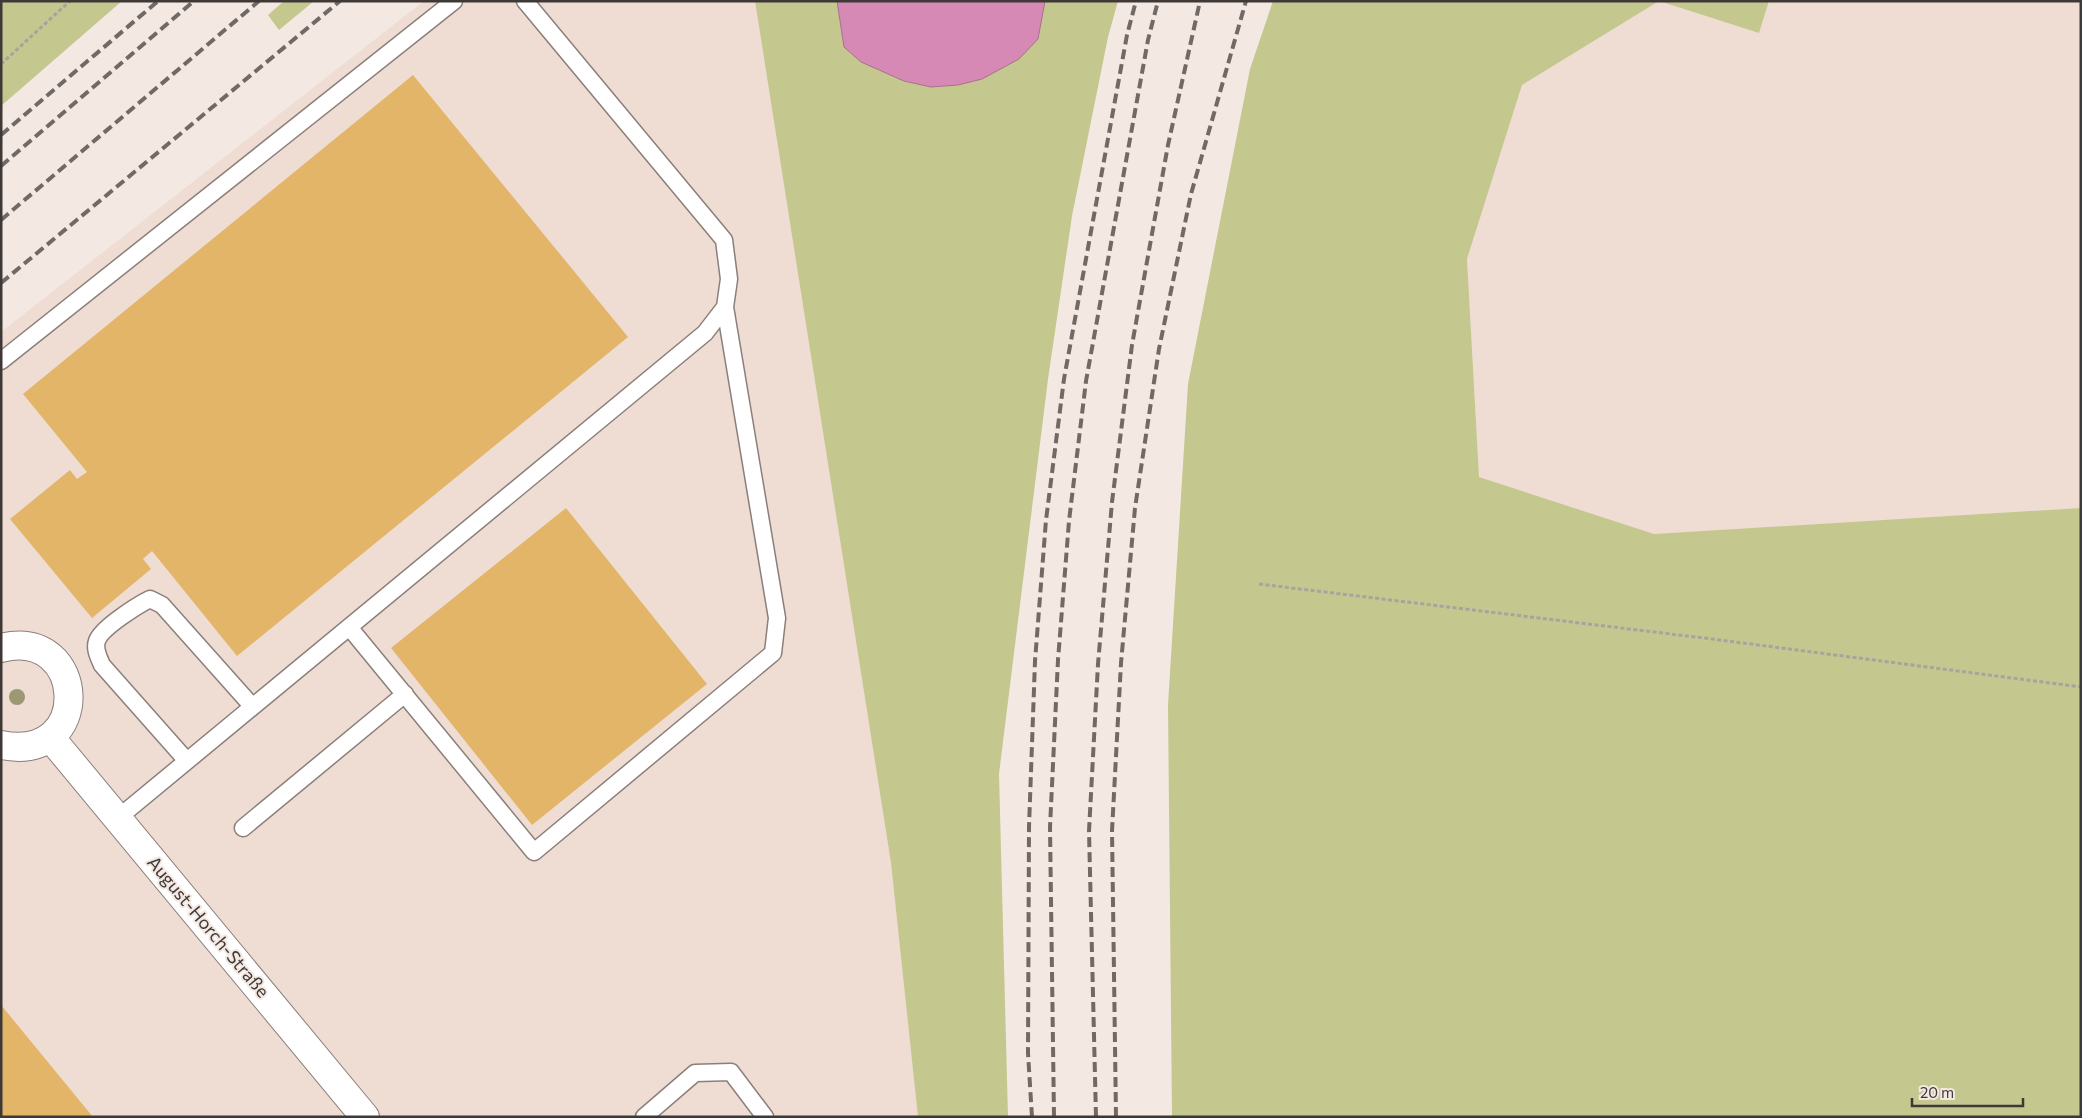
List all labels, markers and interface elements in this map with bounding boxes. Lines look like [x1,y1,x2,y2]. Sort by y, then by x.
street label: August-Horch-Straße [143,851,274,1002]
scale bar [1912,1076,2023,1108]
text: 20 m [1920,1083,1954,1101]

